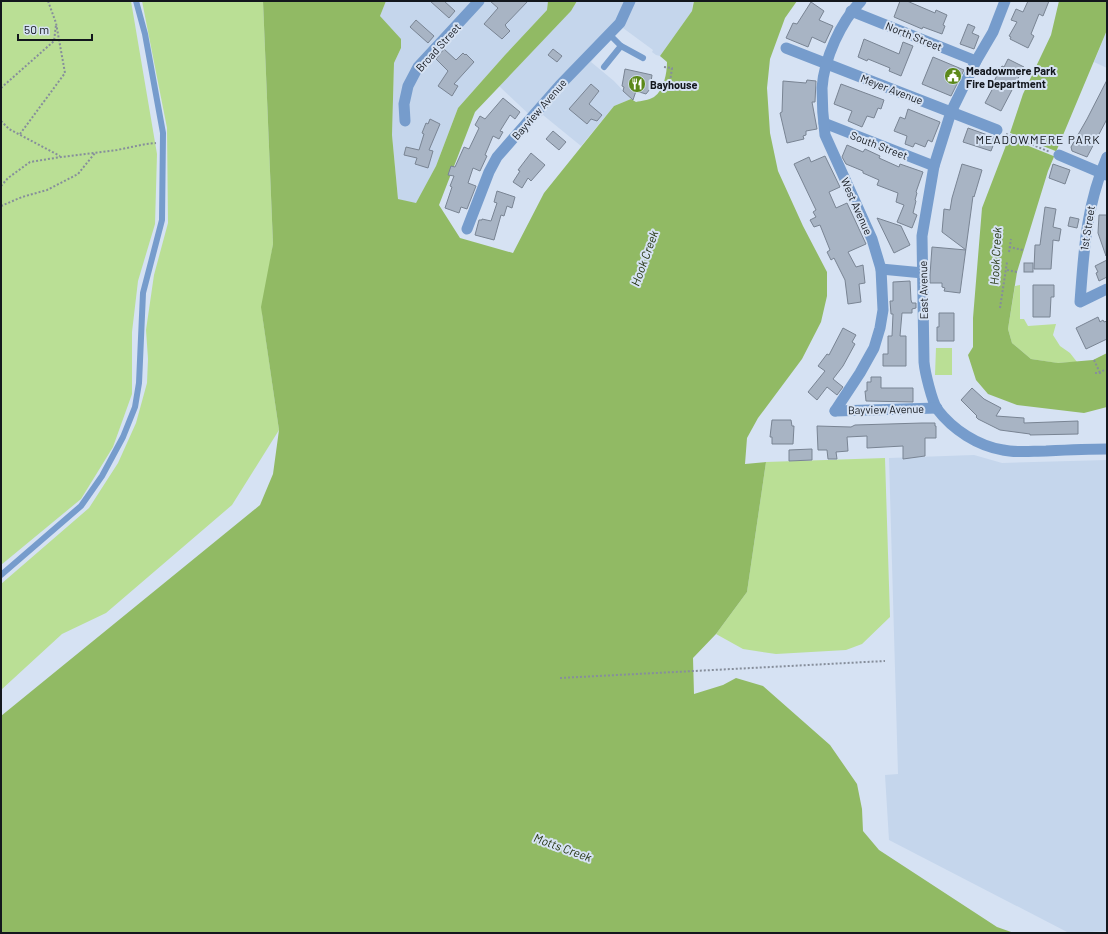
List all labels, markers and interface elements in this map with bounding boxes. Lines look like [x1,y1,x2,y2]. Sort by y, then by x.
scale bar [18,16,92,42]
street label: North Street [884,19,944,53]
street label: Broad Street [413,20,463,74]
text: 50 m [24,22,49,36]
place label: Meadowmere Park Fire Department [966,64,1056,90]
public building icon: Meadowmere Park Fire Department [943,66,963,86]
street label: Meyer Avenue [859,71,925,107]
restaurant icon: Bayhouse [627,74,647,94]
street label: Bayview Avenue [509,76,569,142]
place label: Bayhouse [650,78,698,91]
street label: South Street [848,128,910,162]
district label: MEADOWMERE PARK [975,132,1101,146]
street label: West Avenue [839,175,875,237]
street label: 1st Street [1077,205,1097,251]
water label: Hook Creek [986,227,1004,285]
water label: Hook Creek [628,228,661,288]
street label: East Avenue [916,260,930,319]
street label: Bayview Avenue [848,402,924,416]
water label: Motts Creek [532,830,594,864]

